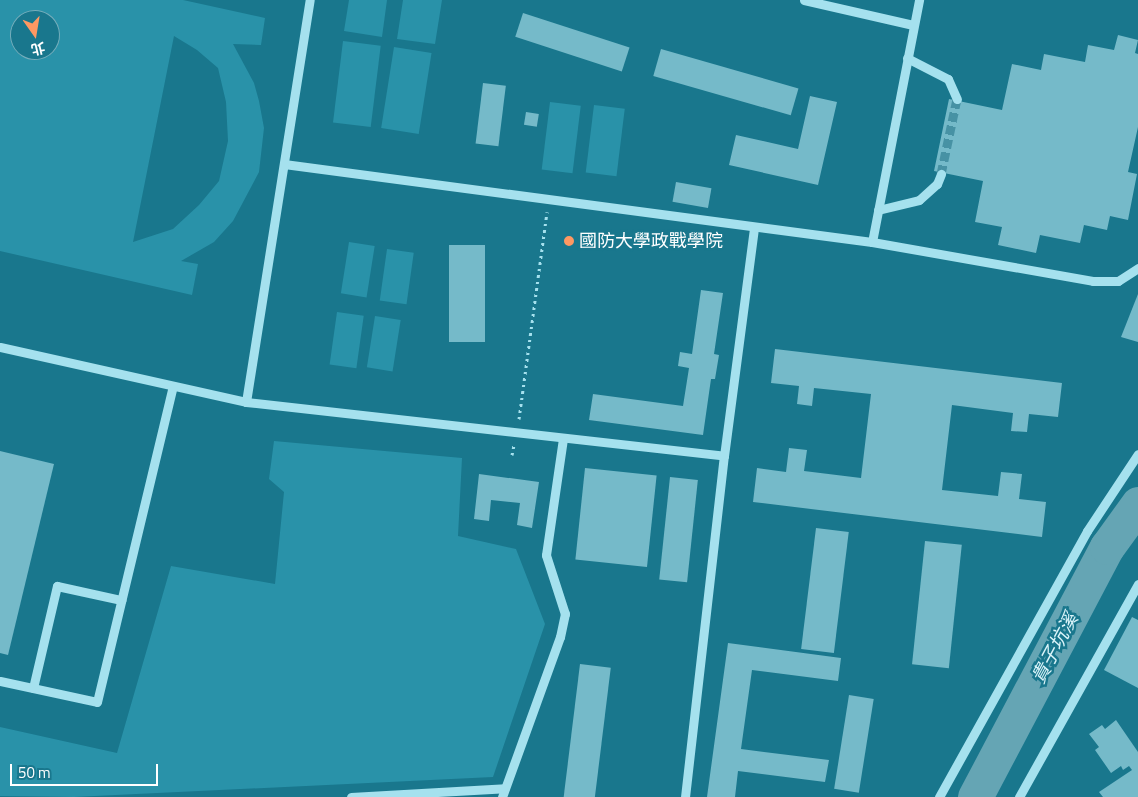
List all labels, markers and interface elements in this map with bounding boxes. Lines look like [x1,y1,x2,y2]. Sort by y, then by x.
north arrow [10,10,60,60]
text: 北 [29,37,47,61]
place label: 國防大學政戰學院 [579,230,723,252]
marker: 國防大學政戰學院 [563,235,575,247]
water label: 貴子坑溪 [1026,609,1082,687]
scale bar [12,754,160,786]
text: 50 m [18,761,51,784]

